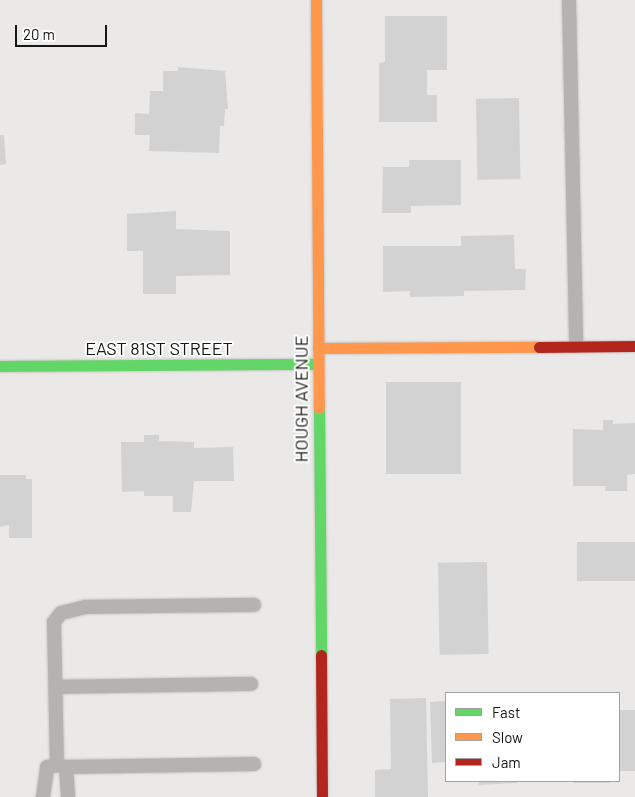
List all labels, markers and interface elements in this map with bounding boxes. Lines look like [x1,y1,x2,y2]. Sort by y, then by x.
scale bar [18,15,110,47]
text: 20 m [23,25,55,43]
street label: HOUGH AVENUE [290,336,312,462]
street label: EAST 81ST STREET [85,337,233,359]
legend [445,692,620,782]
text: Fast [492,703,520,721]
text: Slow [492,728,523,746]
text: Jam [492,753,521,771]

